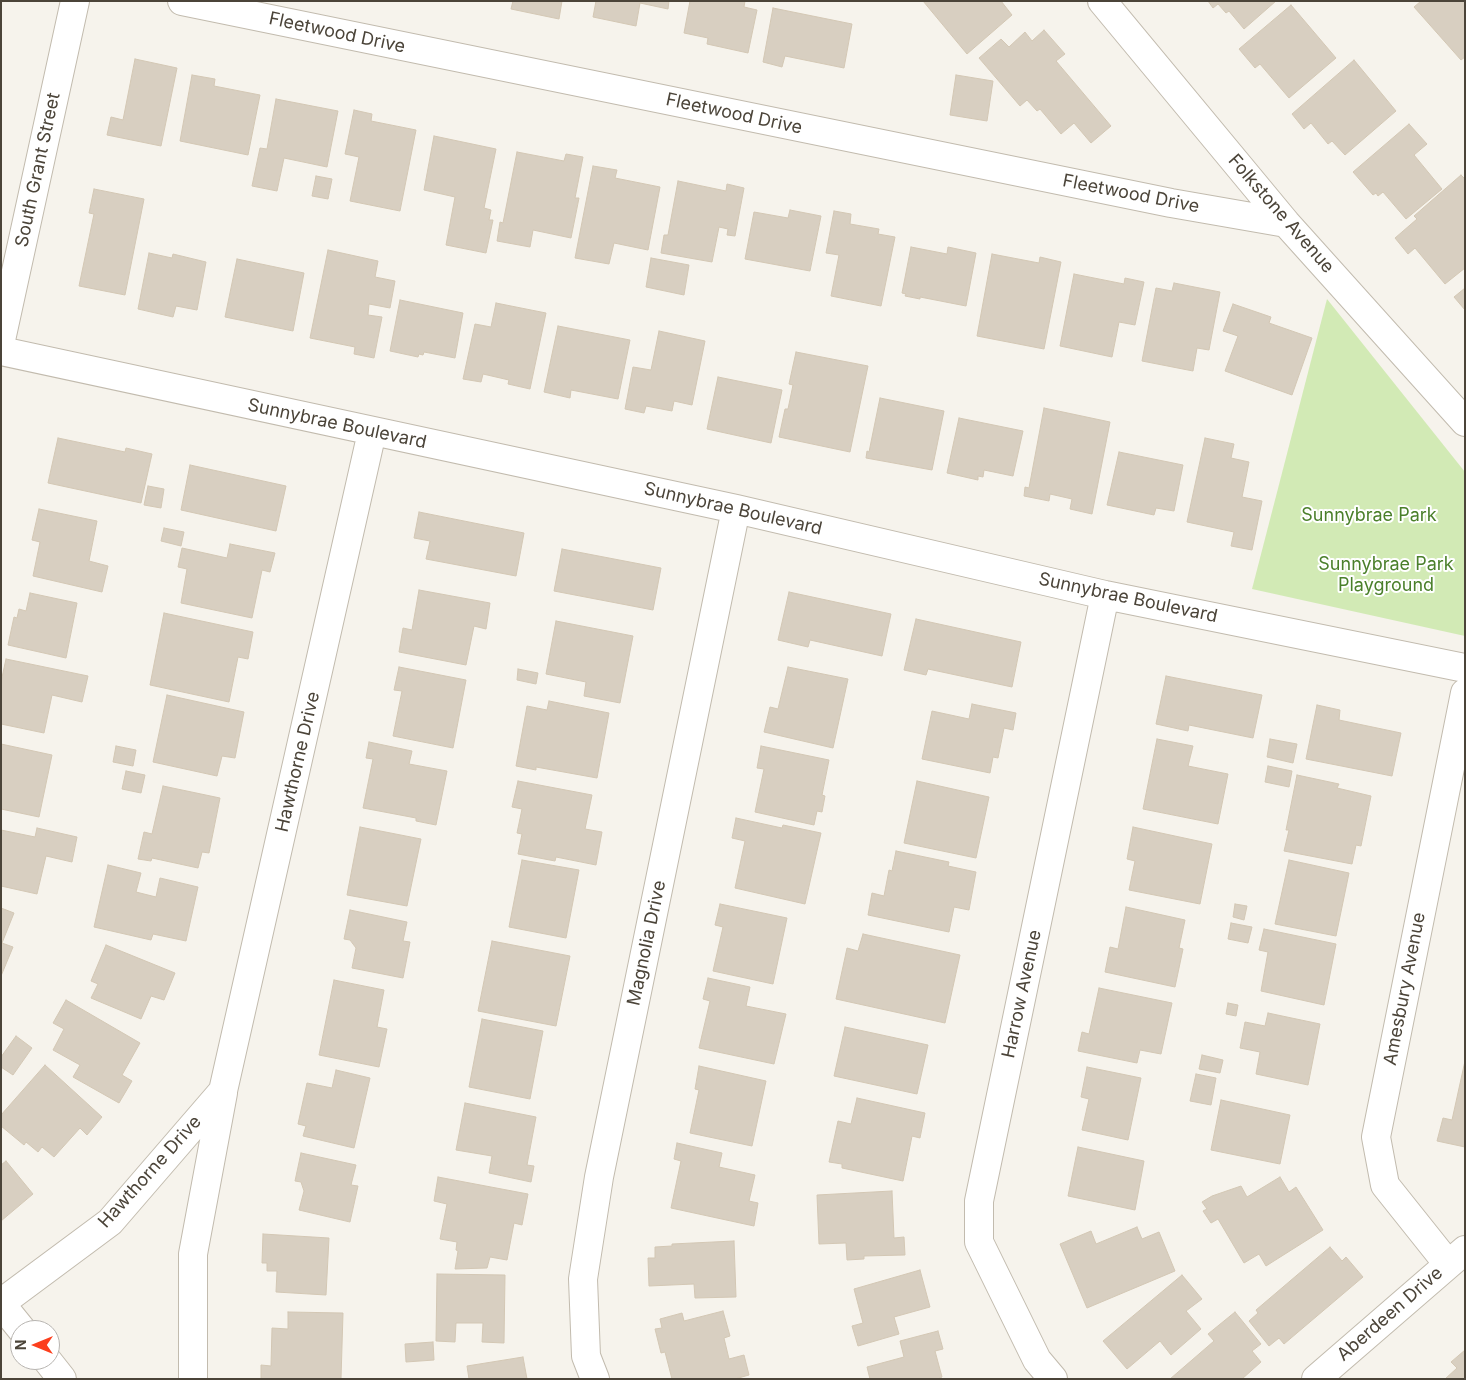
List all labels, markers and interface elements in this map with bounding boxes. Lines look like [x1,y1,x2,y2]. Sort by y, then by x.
street label: Fleetwood Drive [267,8,407,58]
street label: Fleetwood Drive [664,89,804,139]
street label: South Grant Street [11,91,65,249]
street label: Folkstone Avenue [1224,150,1338,278]
street label: Fleetwood Drive [1061,170,1201,218]
street label: Sunnybrae Boulevard [246,394,428,454]
street label: Sunnybrae Boulevard [642,478,824,540]
park label: Sunnybrae Park [1301,505,1437,527]
park label: Sunnybrae Park Playground [1318,554,1454,596]
street label: Sunnybrae Boulevard [1037,568,1219,628]
street label: Hawthorne Drive [271,690,325,834]
street label: Magnolia Drive [623,878,671,1008]
street label: Amesbury Avenue [1380,911,1430,1067]
street label: Harrow Avenue [998,928,1046,1060]
street label: Hawthorne Drive [94,1111,206,1233]
street label: Aberdeen Drive [1333,1262,1447,1366]
north arrow [10,1320,60,1370]
text: N [12,1340,29,1350]

